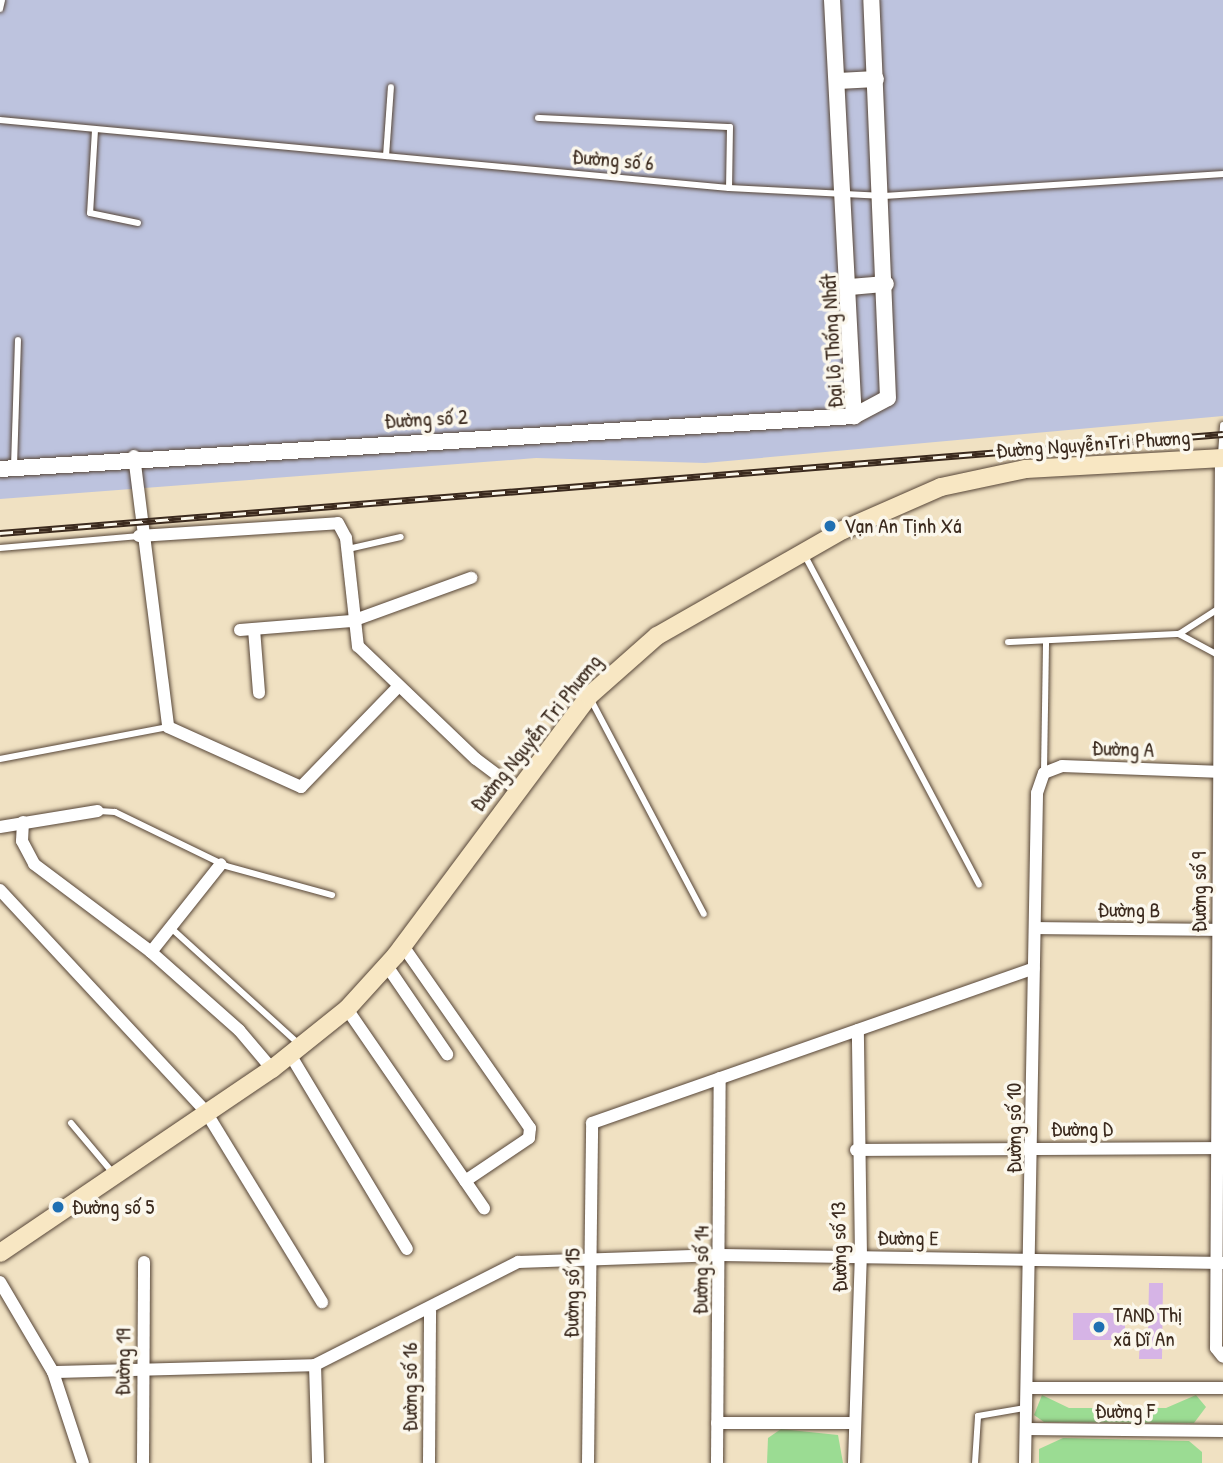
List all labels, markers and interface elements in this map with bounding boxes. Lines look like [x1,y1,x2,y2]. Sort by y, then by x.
street label: Đường số 6 [571,144,655,176]
street label: Đại lộ Thống Nhất [816,273,848,409]
street label: Đường số 2 [384,404,468,434]
street label: Đường Nguyễn Tri Phương [995,425,1191,463]
place label: Vạn An Tịnh Xá [844,513,961,539]
marker: Vạn An Tịnh Xá [822,518,838,534]
street label: Đường Nguyễn Tri Phương [465,649,607,817]
street label: Đường A [1091,735,1155,763]
street label: Đường số 9 [1186,851,1212,933]
street label: Đường B [1097,897,1161,923]
street label: Đường số 10 [1001,1083,1027,1173]
street label: Đường D [1051,1116,1113,1142]
place label: Đường số 5 [72,1194,154,1220]
marker: Đường số 5 [50,1199,66,1215]
street label: Đường số 13 [826,1202,852,1292]
street label: Đường số 14 [688,1225,714,1315]
street label: Đường E [877,1225,939,1251]
street label: Đường số 15 [559,1248,585,1338]
place label: TAND Thị xã Dĩ An [1113,1302,1182,1352]
marker: TAND Thị xã Dĩ An [1091,1319,1107,1335]
street label: Đường 19 [110,1328,136,1396]
street label: Đường số 16 [397,1342,423,1432]
street label: Đường F [1095,1398,1155,1424]

